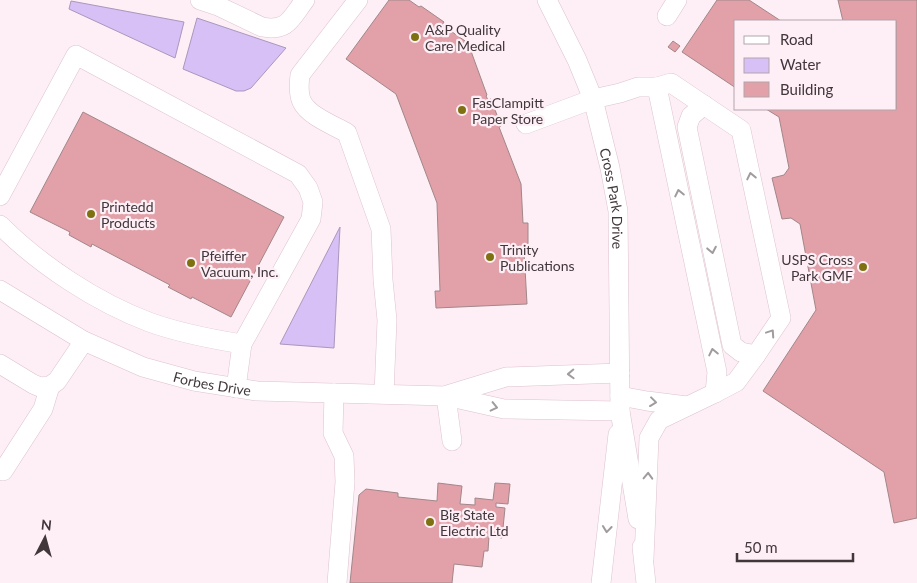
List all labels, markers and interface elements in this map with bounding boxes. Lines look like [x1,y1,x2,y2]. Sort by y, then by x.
legend [734,20,897,110]
place label: A&P Quality Care Medical [425,21,505,54]
text: Road [780,30,813,48]
marker: A&P Quality Care Medical [409,31,421,43]
text: Water [780,55,821,73]
text: Building [780,80,833,98]
place label: FasClampitt Paper Store [472,94,544,127]
marker: FasClampitt Paper Store [456,104,468,116]
street label: Cross Park Drive [597,146,627,249]
one-way arrow [746,172,757,181]
one-way arrow [675,189,685,198]
place label: Printedd Products [101,198,155,231]
marker: Printedd Products [85,208,97,220]
place label: Trinity Publications [500,241,575,274]
one-way arrow [707,245,717,254]
place label: Pfeiffer Vacuum, Inc. [201,247,279,280]
marker: Trinity Publications [484,251,496,263]
place label: USPS Cross Park GMF [781,251,853,284]
marker: Pfeiffer Vacuum, Inc. [185,257,197,269]
marker: USPS Cross Park GMF [857,261,869,273]
one-way arrow [765,329,774,339]
one-way arrow [708,348,719,357]
street label: Forbes Drive [172,367,252,398]
one-way arrow [567,369,575,380]
one-way arrow [650,396,658,407]
one-way arrow [489,401,498,412]
one-way arrow [642,472,653,480]
place label: Big State Electric Ltd [440,506,509,539]
north arrow [20,513,70,563]
text: N [40,516,53,534]
marker: Big State Electric Ltd [424,516,436,528]
one-way arrow [602,525,613,533]
scale bar [737,530,853,562]
text: 50 m [744,538,778,556]

